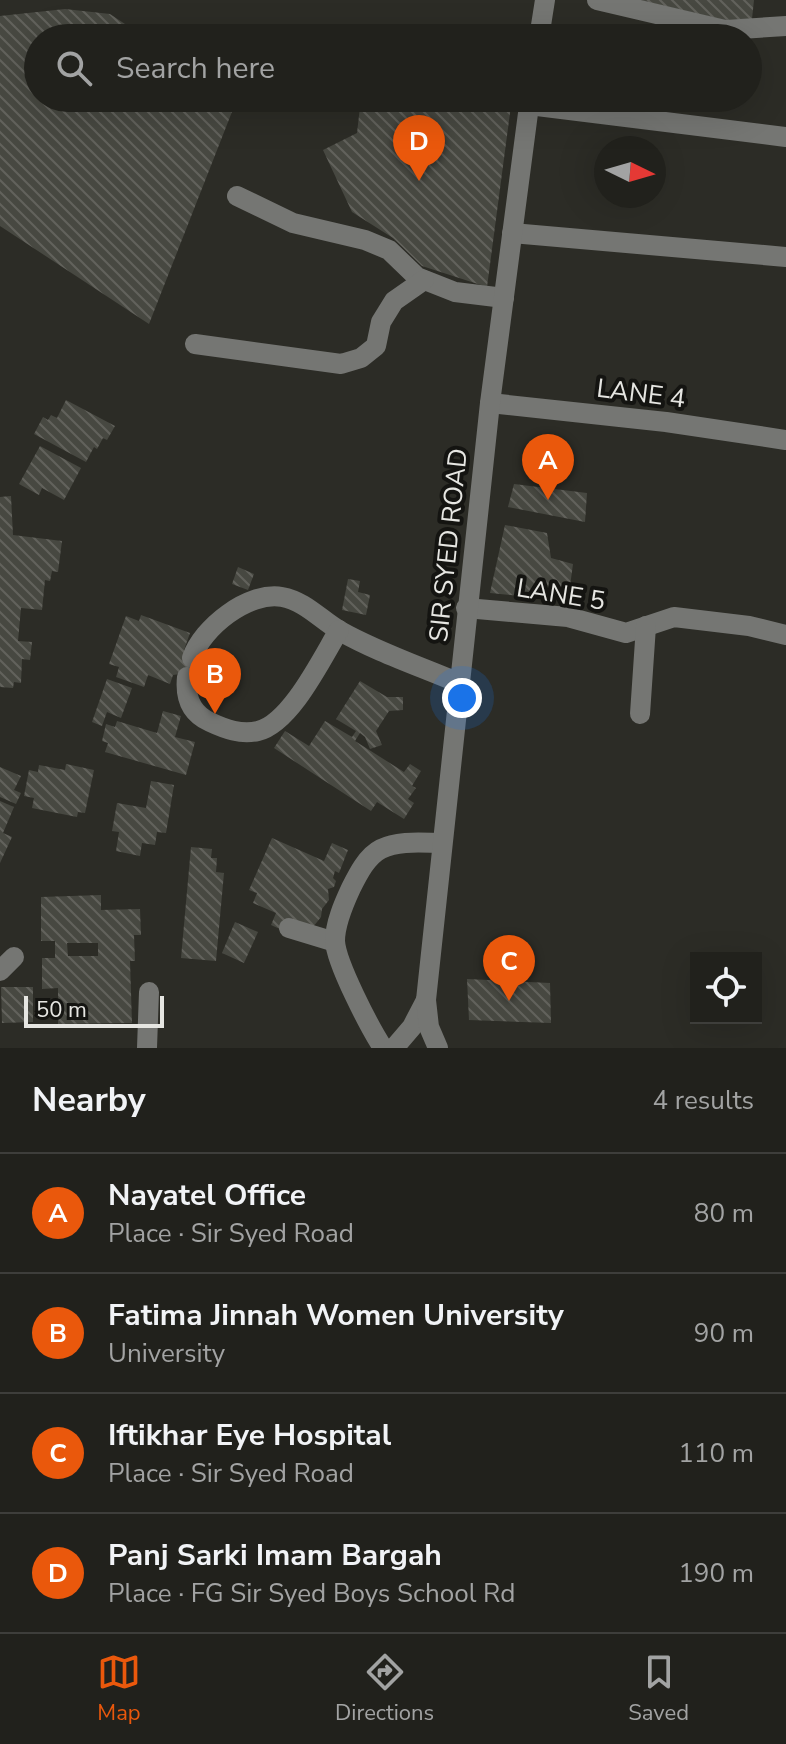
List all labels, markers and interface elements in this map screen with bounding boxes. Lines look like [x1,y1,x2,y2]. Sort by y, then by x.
search box [24,24,762,112]
icon: search [52,46,96,90]
text: Search here [116,48,275,89]
pin: D [393,115,445,181]
north arrow [594,136,666,208]
street label: LANE 4 [595,371,687,416]
pin: A [522,434,574,500]
street label: SIR SYED ROAD [421,447,476,644]
street label: LANE 5 [514,570,608,619]
pin: B [189,648,241,714]
your location [442,678,482,718]
pin: C [483,935,535,1001]
map controls [690,952,762,1024]
button: locate [690,952,762,1024]
scale bar [24,992,164,1028]
text: 50 m [36,995,87,1025]
text: Nearby [32,1077,146,1123]
text: 4 results [653,1083,754,1118]
text: Nayatel Office [108,1175,306,1216]
text: A [48,1196,68,1231]
text: 80 m [694,1196,754,1231]
text: Place · Sir Syed Road [108,1216,354,1251]
text: Fatima Jinnah Women University [108,1295,564,1336]
text: B [49,1316,67,1351]
text: 90 m [694,1316,754,1351]
text: University [108,1336,225,1371]
text: Iftikhar Eye Hospital [108,1415,391,1456]
text: C [49,1436,67,1471]
text: 110 m [678,1436,754,1471]
text: Place · Sir Syed Road [108,1456,354,1491]
text: Panj Sarki Imam Bargah [108,1535,442,1576]
text: D [48,1556,68,1591]
text: 190 m [678,1556,754,1591]
text: Place · FG Sir Syed Boys School Rd [108,1576,515,1611]
tab: Map [97,1650,141,1728]
tab: Directions [335,1650,434,1728]
tab: Saved [628,1650,689,1728]

